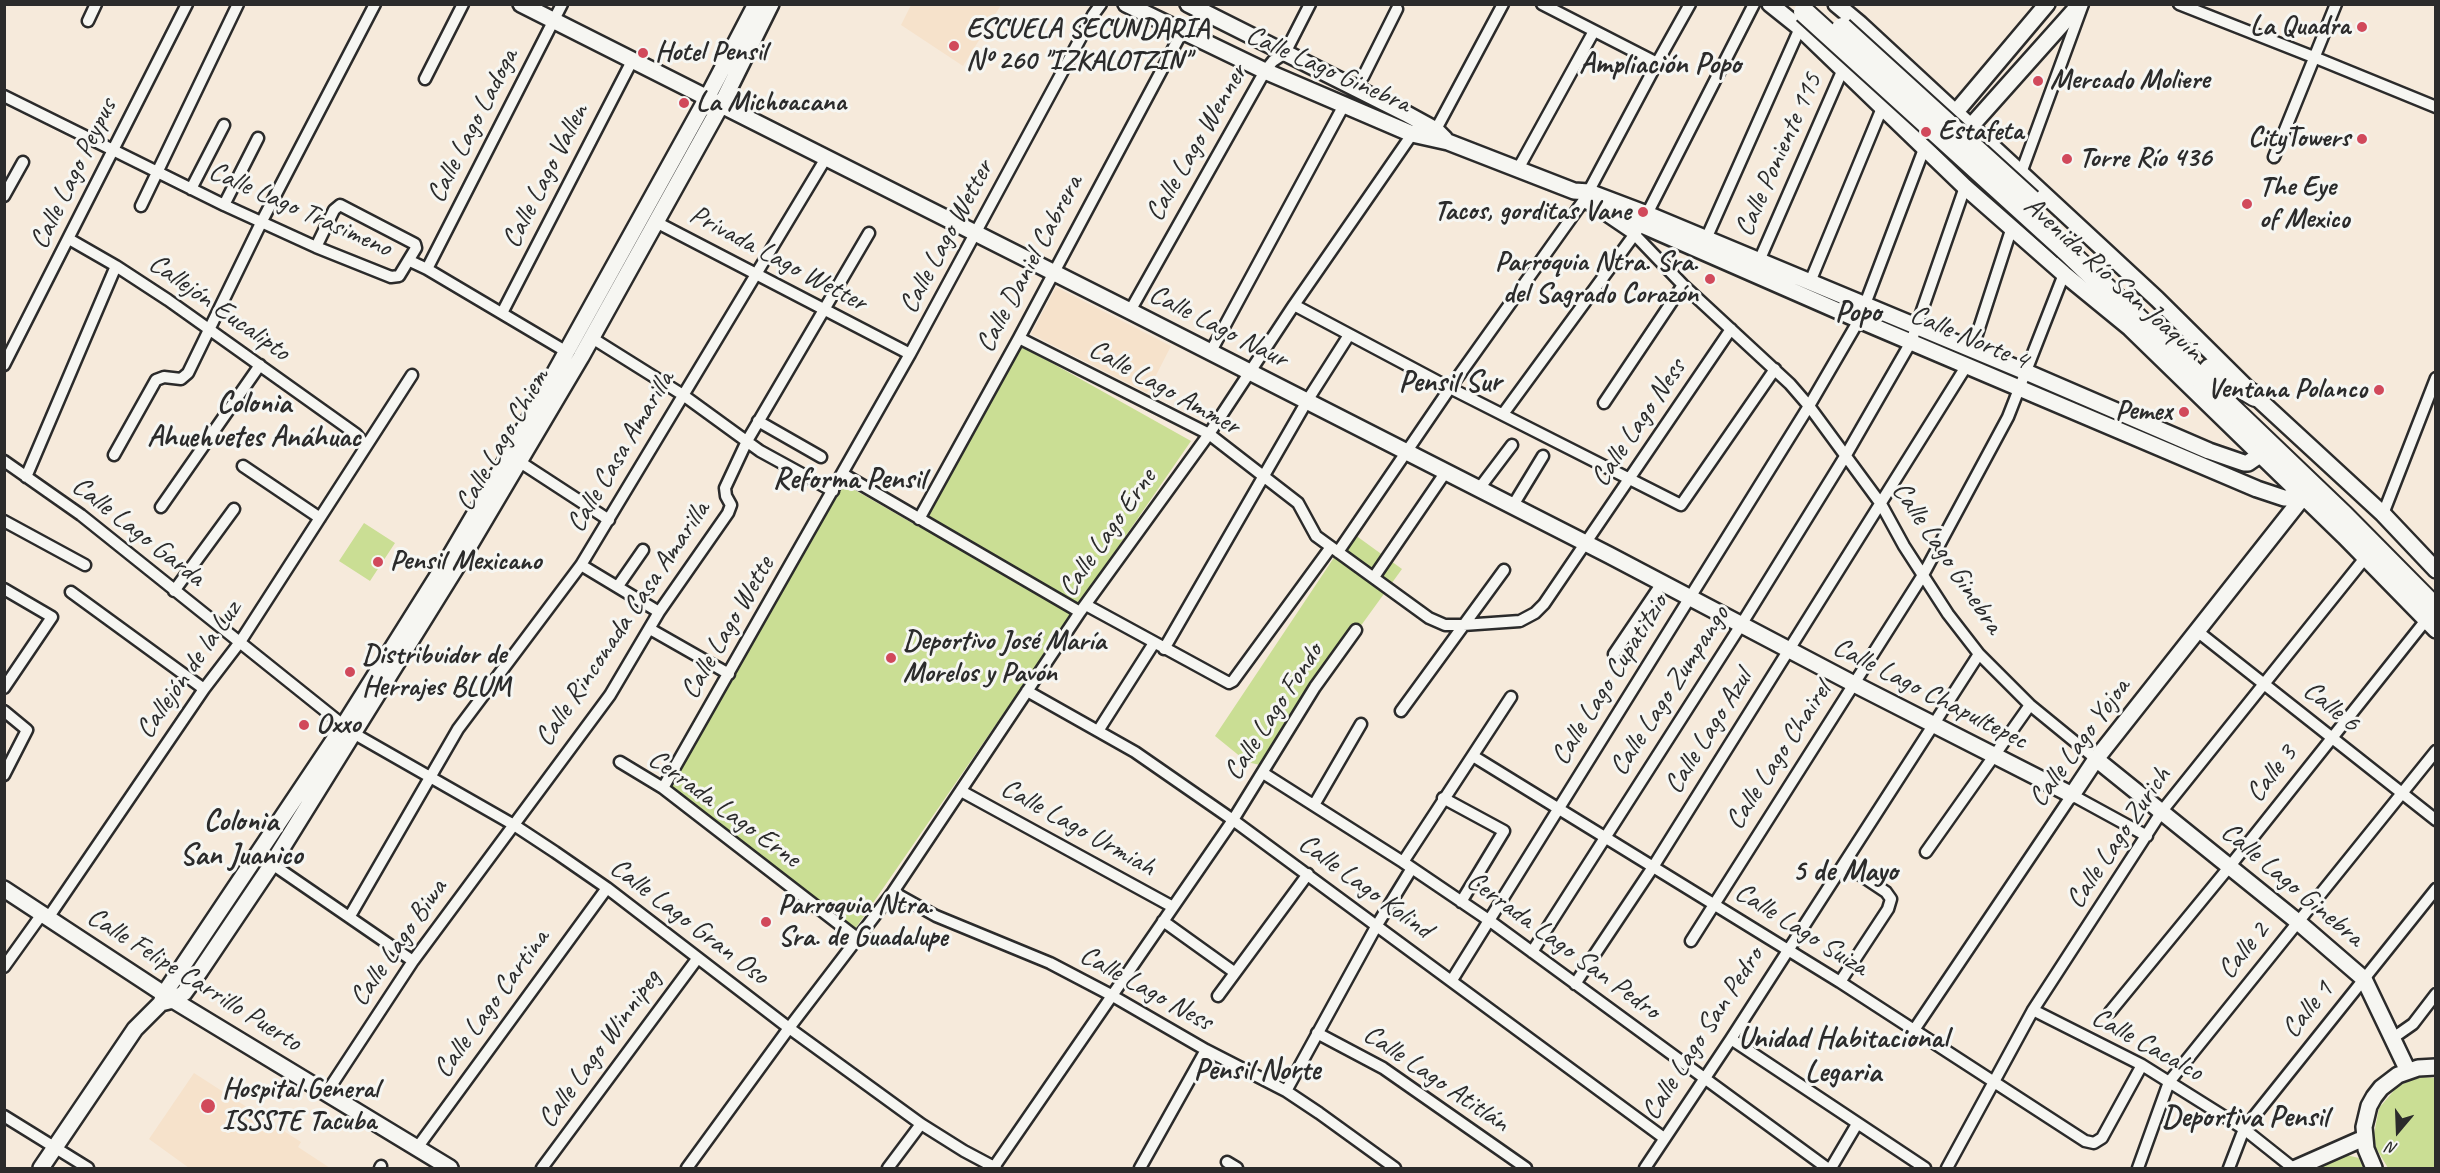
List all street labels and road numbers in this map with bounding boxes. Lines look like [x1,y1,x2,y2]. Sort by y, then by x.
street label: Calle Lago Ginebra [1241,19,1415,121]
street label: Calle Lago Ladoga [420,44,526,208]
street label: Calle Lago Wenner [1139,59,1255,227]
street label: Calle Poniente 115 [1728,68,1830,242]
street label: Calle Lago Peypus [23,93,125,255]
street label: Calle Lago Vallen [495,98,597,254]
street label: Calle Lago Trasimeno [203,155,397,265]
street label: Calle Lago Wetter [893,155,1001,319]
street label: Calle Daniel Cabrera [969,170,1091,358]
street label: Avenida Río San Joaquín [2017,190,2209,368]
street label: Privada Lago Wetter [683,198,873,320]
street label: Callejón Eucalipto [142,247,296,369]
street label: Calle Lago Naur [1143,278,1293,376]
street label: Calle Norte 4 [1905,298,2033,378]
street label: Calle Lago Ammer [1083,333,1245,443]
street label: Calle Lago Ness [1584,353,1694,493]
street label: Calle Lago Chiem [449,363,557,517]
street label: Calle Casa Amarilla [560,365,682,539]
street label: Calle Lago Erne [1052,463,1164,603]
street label: Calle Lago Garda [65,470,211,594]
street label: Calle Lago Ginebra [1884,476,2010,640]
street label: Calle Rinconada Casa Amarilla [528,495,718,753]
street label: Calle Lago Wette [674,551,782,705]
street label: Calle Lago Cupatitzio [1544,589,1676,771]
street label: Callejón de la Luz [129,595,249,745]
street label: Calle Lago Zumpango [1603,600,1737,782]
street label: Calle Lago Chapultepec [1827,630,2033,758]
street label: Calle Lago Fondo [1217,637,1331,787]
street label: Calle Lago Azul [1658,664,1760,800]
street label: Calle Lago Yojoa [2022,672,2138,814]
street label: Calle 6 [2296,674,2366,740]
street label: Calle Lago Chairel [1719,676,1839,836]
street label: Calle 3 [2239,739,2305,809]
street label: Cerrada Lago Erne [641,742,807,876]
street label: Calle Lago Zurich [2059,761,2179,915]
street label: Calle Lago Urmiah [995,772,1161,884]
street label: Calle Lago Ginebra [2214,816,2370,954]
street label: Calle Lago Kolind [1291,827,1439,947]
street label: Calle Lago Gran Oso [603,851,775,993]
street label: Cerrada Lago San Pedro [1460,864,1666,1028]
street label: Calle Lago Biwa [343,873,455,1013]
street label: Calle Lago Suiza [1728,876,1874,984]
street label: Calle Felipe Carrillo Puerto [80,900,308,1060]
street label: Calle 2 [2211,916,2277,986]
street label: Calle Lago Cartina [427,923,557,1085]
street label: Calle Lago Ness [1074,939,1218,1039]
street label: Calle Lago San Pedro [1635,941,1771,1127]
street label: Calle Lago Winnipeg [531,963,669,1135]
street label: Calle 1 [2275,975,2341,1045]
street label: Calle Cacalco [2085,1001,2209,1089]
street label: Calle Lago Atitlán [1357,1018,1515,1140]

